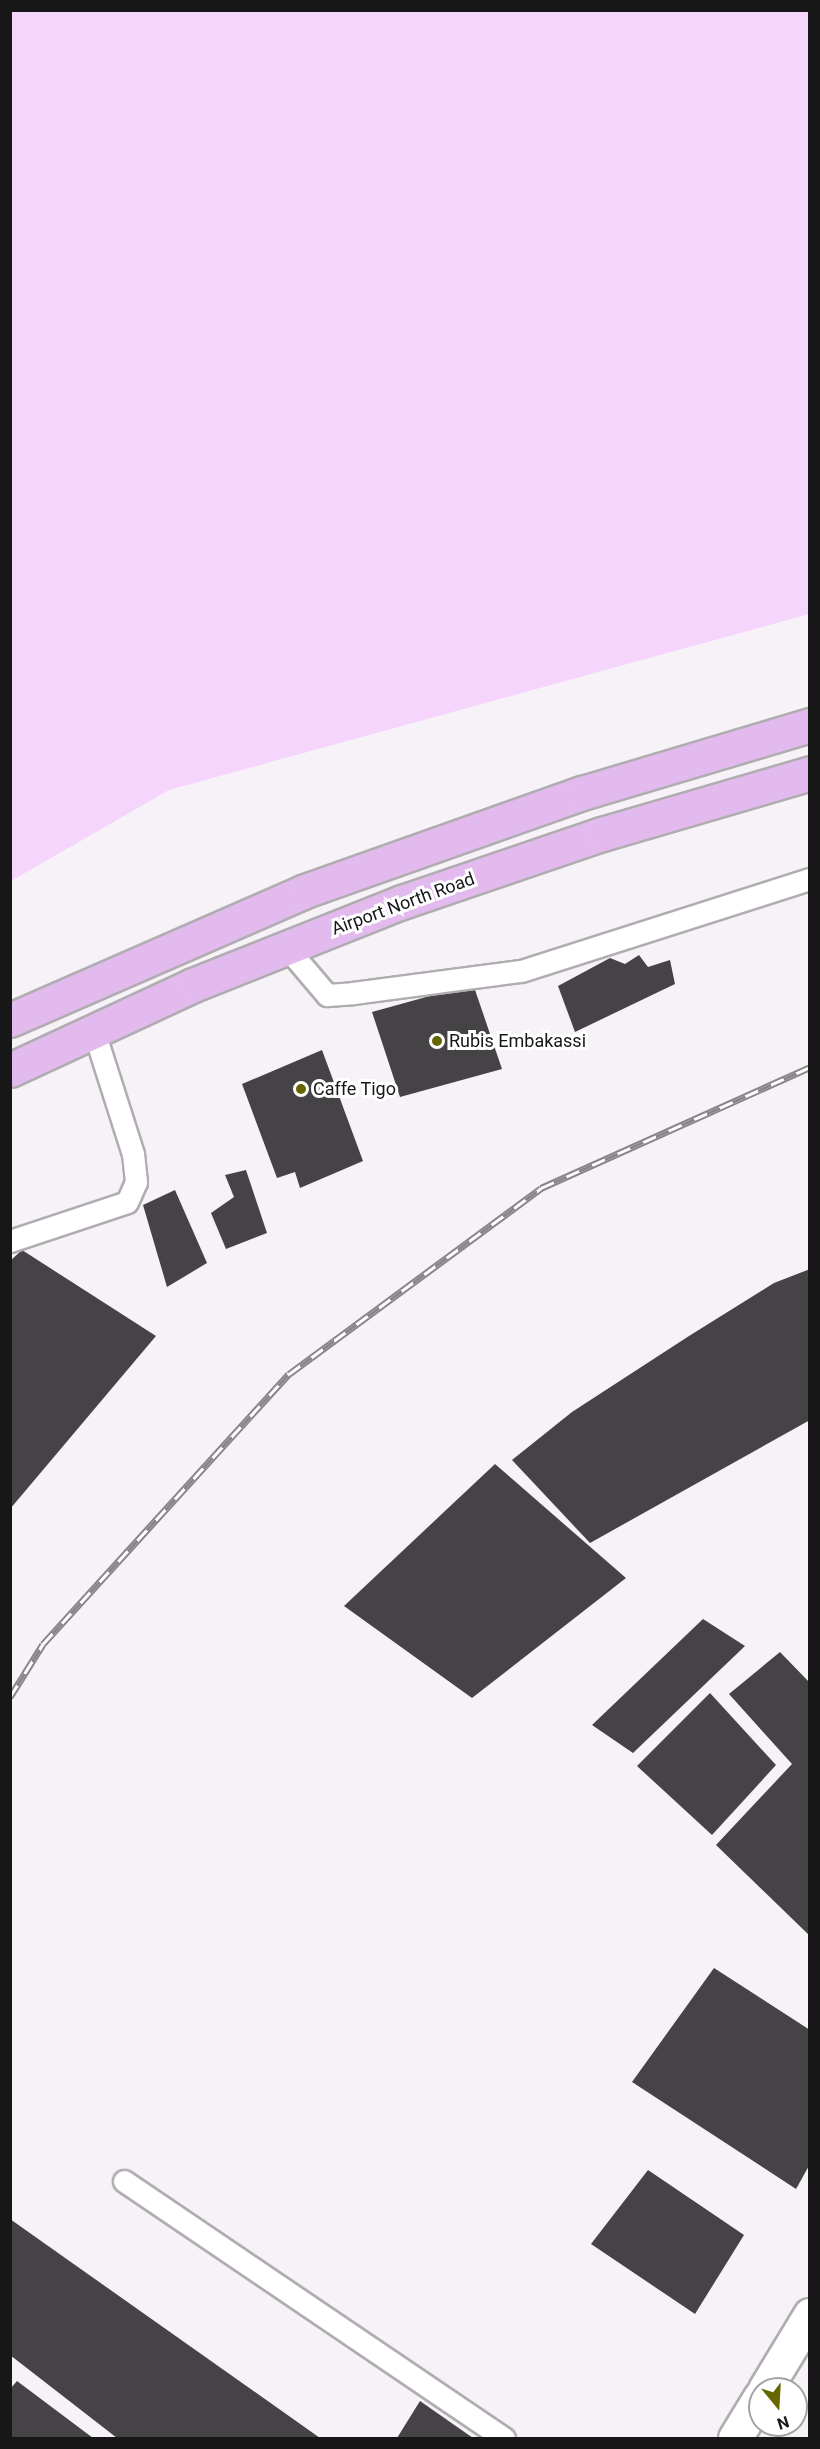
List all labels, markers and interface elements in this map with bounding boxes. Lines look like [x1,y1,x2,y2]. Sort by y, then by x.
street label: Airport North Road [329,868,477,940]
place label: Rubis Embakassi [449,1030,586,1052]
marker: Rubis Embakassi [430,1034,444,1048]
place label: Caffe Tigo [313,1078,396,1100]
marker: Caffe Tigo [294,1082,308,1096]
north arrow [748,2377,808,2437]
text: N [775,2412,791,2433]

